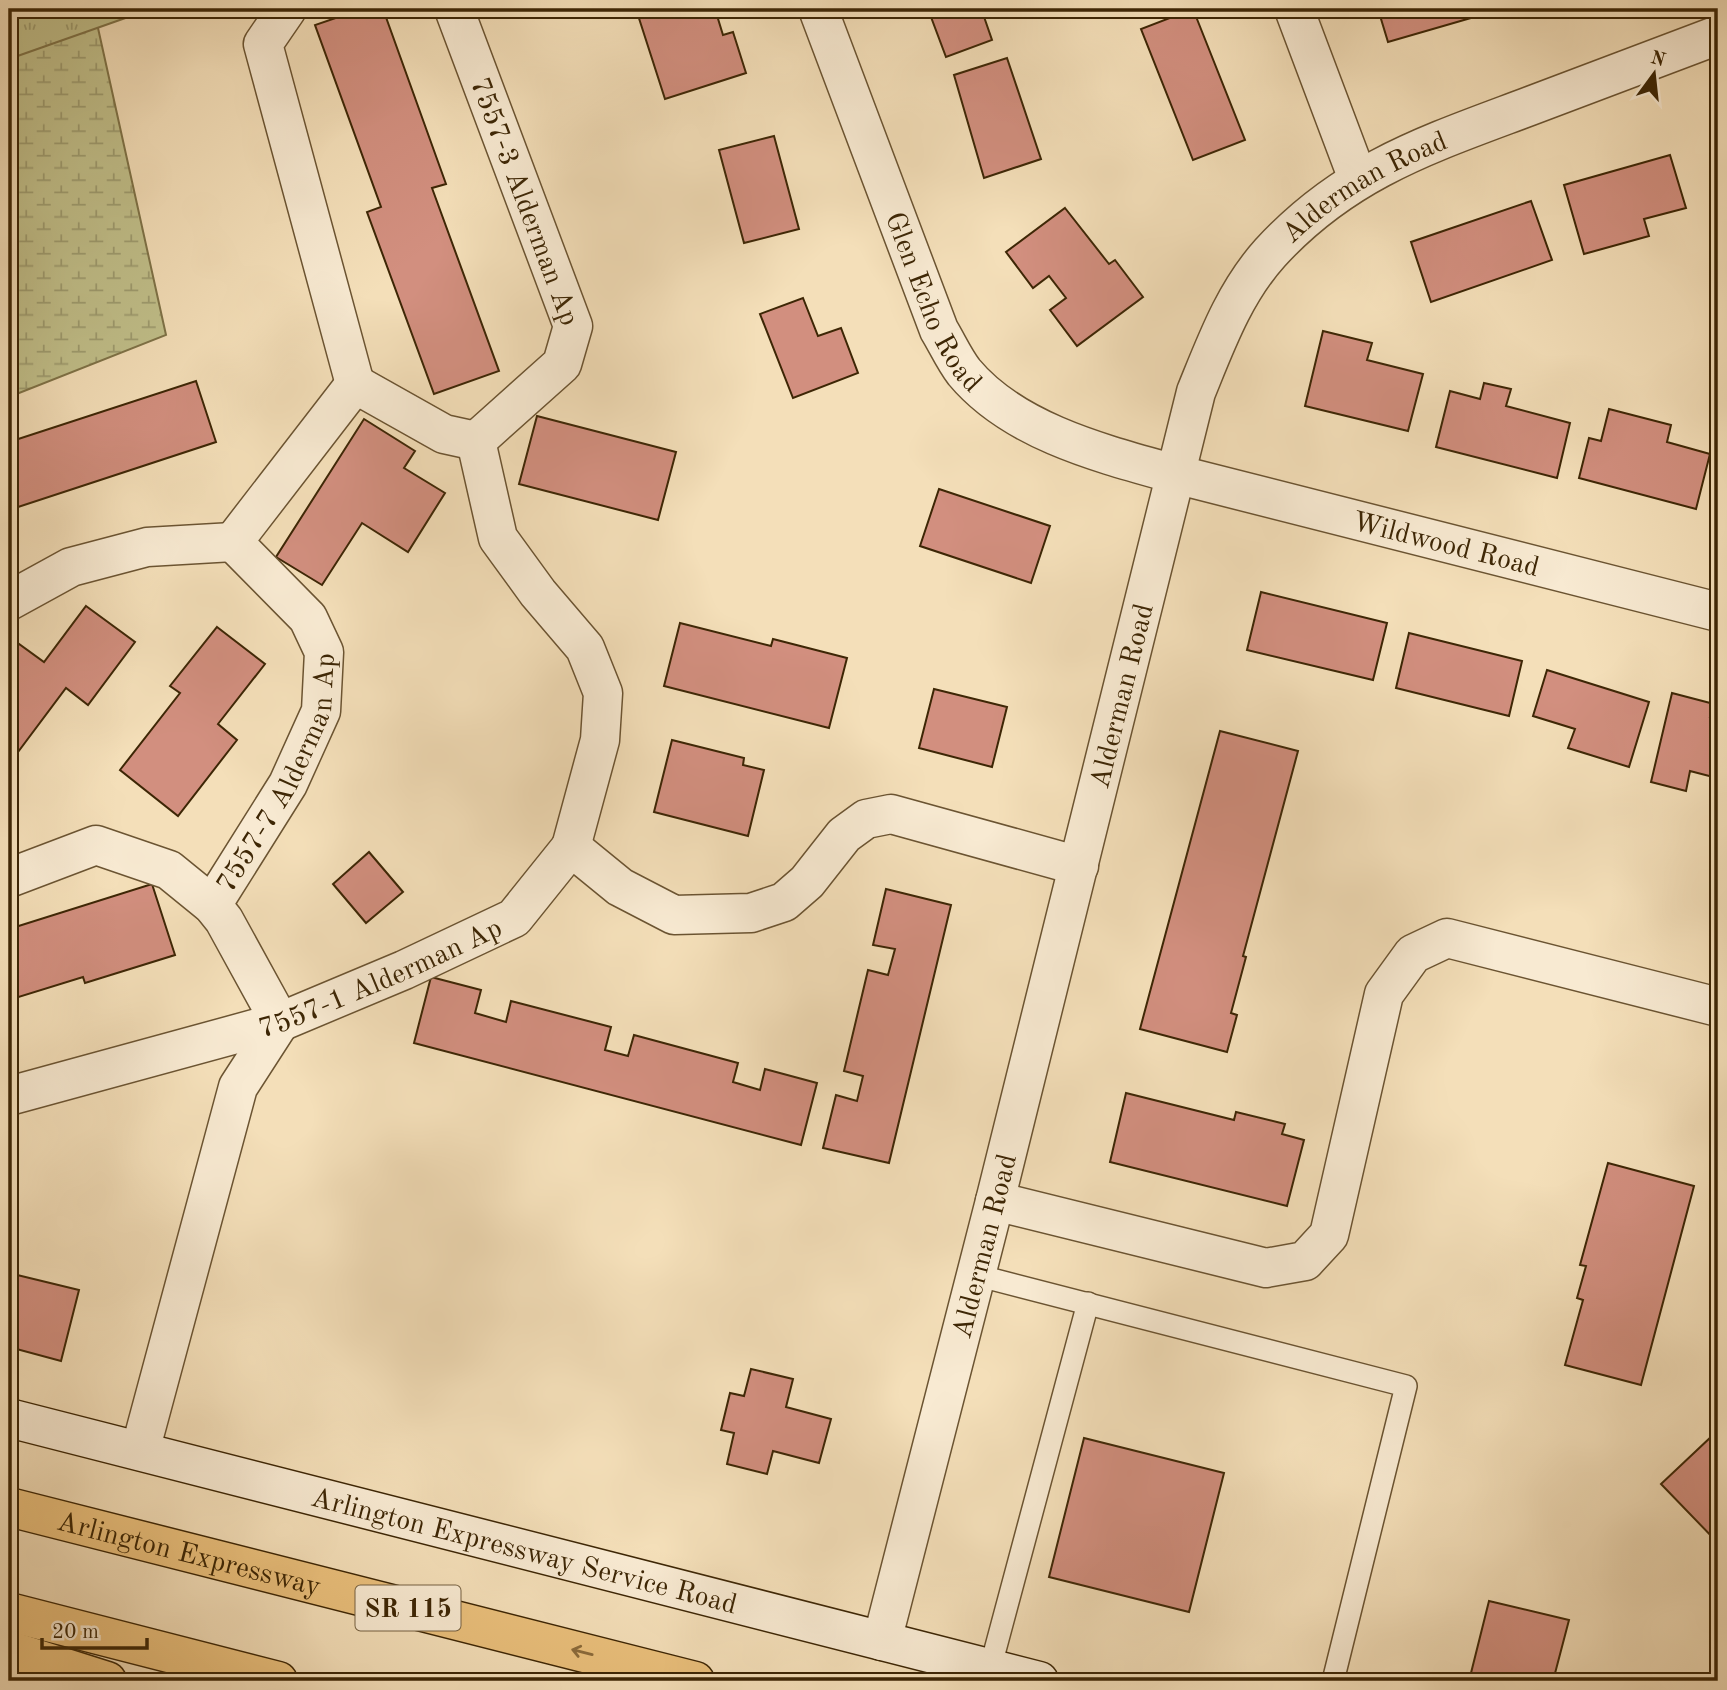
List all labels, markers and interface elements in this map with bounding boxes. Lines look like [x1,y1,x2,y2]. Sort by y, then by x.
north arrow [1618,38,1688,108]
text: N [1648,49,1668,71]
street label: 7557-3 Alderman Ap [464,74,582,330]
street label: Alderman Road [1278,128,1452,249]
street label: Glen Echo Road [879,209,986,399]
street label: Wildwood Road [1349,509,1542,583]
street label: Alderman Road [1087,601,1160,792]
street label: 7557-7 Alderman Ap [213,652,341,898]
street label: 7557-1 Alderman Ap [256,915,507,1044]
street label: Alderman Road [949,1151,1023,1342]
street label: Arlington Expressway Service Road [308,1485,740,1620]
street label: Arlington Expressway [54,1509,324,1603]
road number: SR 115 [356,1586,460,1630]
scale bar [42,1606,147,1650]
text: 20 m [52,1622,99,1643]
one-way arrow [571,1645,593,1658]

